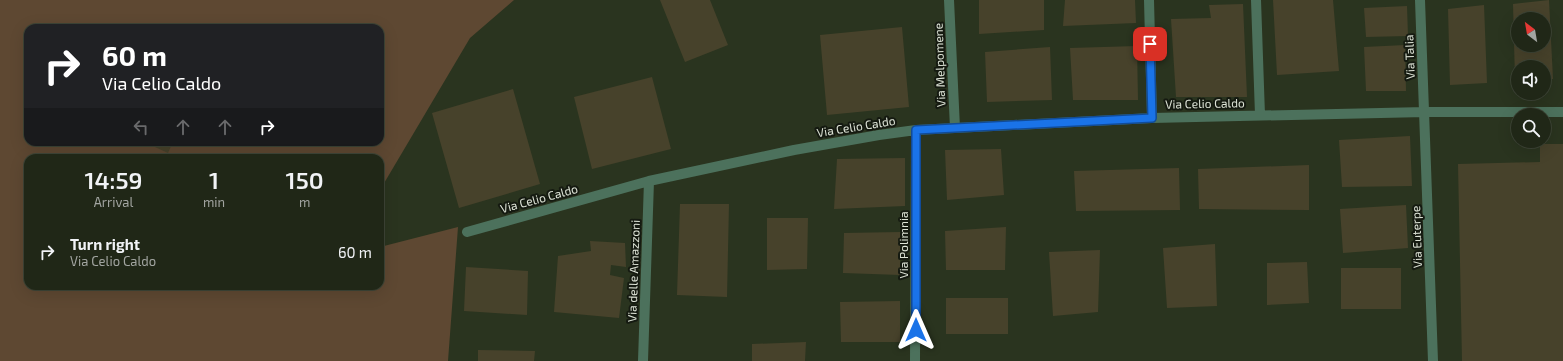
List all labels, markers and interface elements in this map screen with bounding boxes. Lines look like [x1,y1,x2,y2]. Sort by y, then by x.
north arrow [1511,12,1551,52]
map controls [1511,12,1551,148]
street label: Via Melpomene [931,23,947,107]
pin [1133,27,1167,61]
icon: arrive [1139,33,1161,55]
street label: Via Talia [1401,34,1417,80]
text: 60 m [102,38,167,72]
icon: right [36,40,88,92]
button: sound [1511,60,1551,100]
text: Via Celio Caldo [102,72,221,94]
street label: Via Celio Caldo [1165,95,1245,111]
button: search [1511,108,1551,148]
street label: Via Celio Caldo [816,113,897,139]
icon: left [130,116,152,138]
icon: ahead [172,116,194,138]
icon: ahead [214,116,236,138]
icon: right [256,116,278,138]
text: 14:59 [84,165,143,194]
text: 1 [209,165,219,194]
text: 150 [286,165,324,194]
street label: Via Celio Caldo [499,181,579,215]
text: Arrival [94,194,133,210]
text: min [203,194,225,210]
text: m [299,194,310,210]
street label: Via Euterpe [1408,206,1424,268]
street label: Via Polimnia [896,212,910,278]
street label: Via delle Amazzoni [624,220,642,322]
text: Turn right [70,235,140,253]
icon: right [36,241,58,263]
text: 60 m [338,243,372,261]
text: Via Celio Caldo [70,253,156,269]
position arrow [895,309,937,351]

